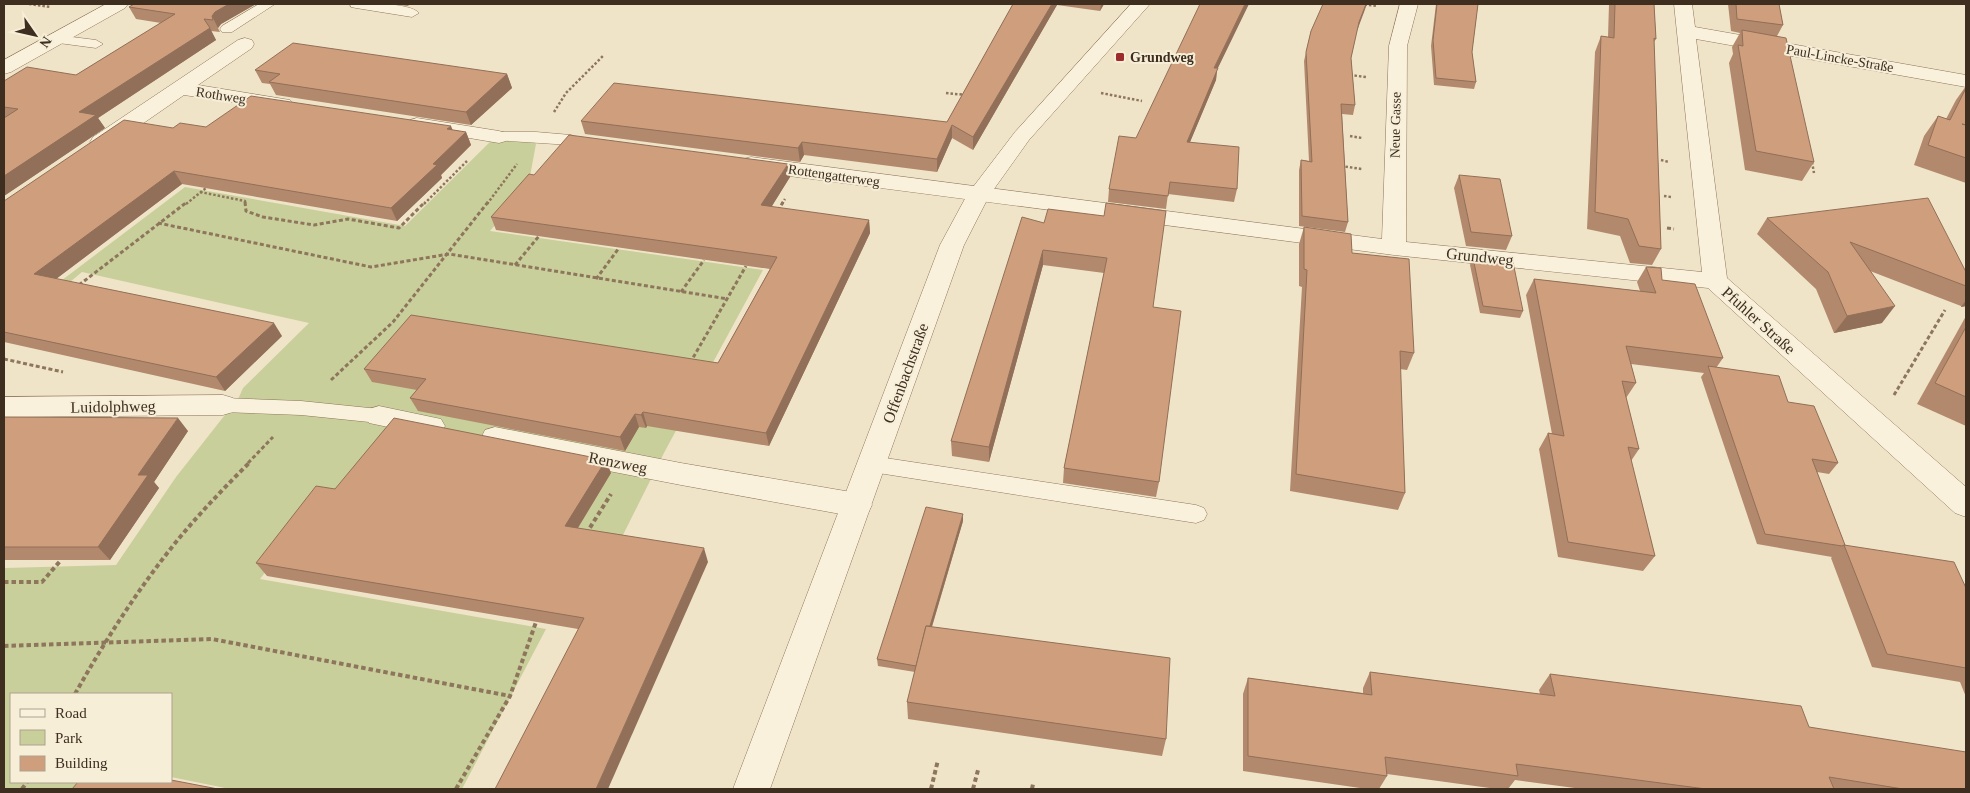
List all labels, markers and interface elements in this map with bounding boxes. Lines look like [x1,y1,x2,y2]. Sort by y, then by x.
north arrow [10,10,60,60]
text: N [36,34,54,50]
street label: Paul-Lincke-Straße [1785,42,1895,75]
place label: Grundweg [1130,50,1194,65]
marker: Grundweg [1114,51,1126,63]
street label: Rothweg [195,84,247,107]
street label: Neue Gasse [1387,92,1404,158]
street label: Rottengatterweg [787,162,881,189]
street label: Grundweg [1445,245,1514,269]
street label: Pfuhler Straße [1719,283,1799,357]
street label: Offenbachstraße [879,321,931,426]
street label: Luidolphweg [70,397,156,417]
street label: Renzweg [587,448,649,477]
legend [10,693,172,783]
text: Road [55,705,87,721]
text: Park [55,730,83,746]
text: Building [55,755,108,771]

